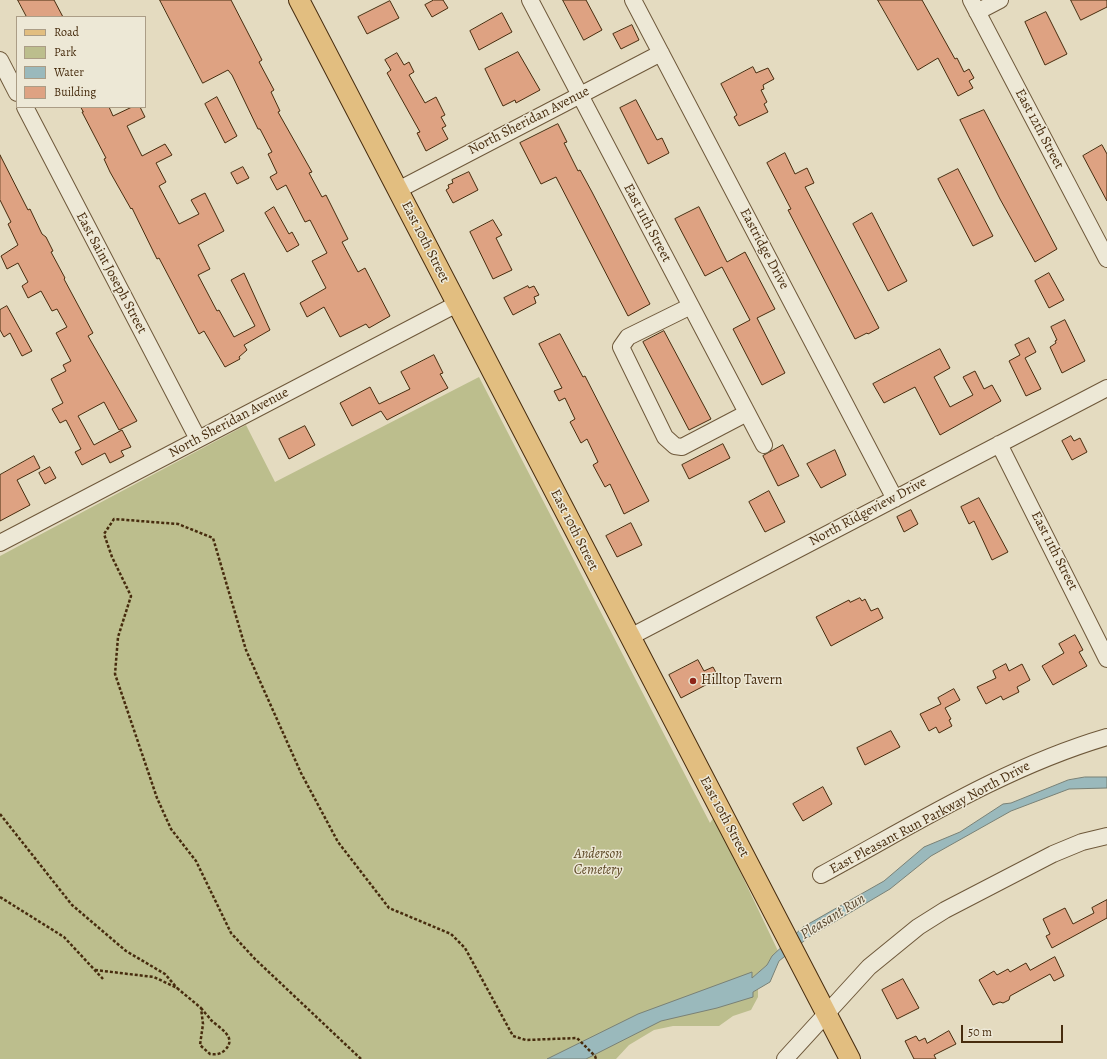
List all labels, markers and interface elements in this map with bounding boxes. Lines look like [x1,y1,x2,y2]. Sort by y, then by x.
legend [16,16,146,108]
text: Road [54,24,79,40]
text: Park [54,44,77,60]
text: Water [54,64,84,80]
street label: North Sheridan Avenue [466,83,592,159]
text: Building [54,84,96,100]
street label: East 12th Street [1011,86,1067,172]
street label: East 11th Street [619,181,675,265]
street label: East 10th Street [397,199,453,285]
street label: Eastridge Drive [736,206,792,292]
street label: East Saint Joseph Street [72,209,150,337]
street label: North Sheridan Avenue [166,384,292,462]
street label: North Ridgeview Drive [806,474,930,550]
street label: East 10th Street [546,487,602,573]
street label: East 11th Street [1027,509,1081,593]
place label: Hilltop Tavern [701,673,782,689]
marker: Hilltop Tavern [688,676,698,686]
street label: East Pleasant Run Parkway North Drive [827,758,1033,878]
street label: East 10th Street [696,774,752,860]
park label: Anderson Cemetery [574,847,622,880]
water label: Pleasant Run [797,890,869,944]
scale bar [963,1017,1065,1043]
text: 50 m [968,1024,992,1040]

